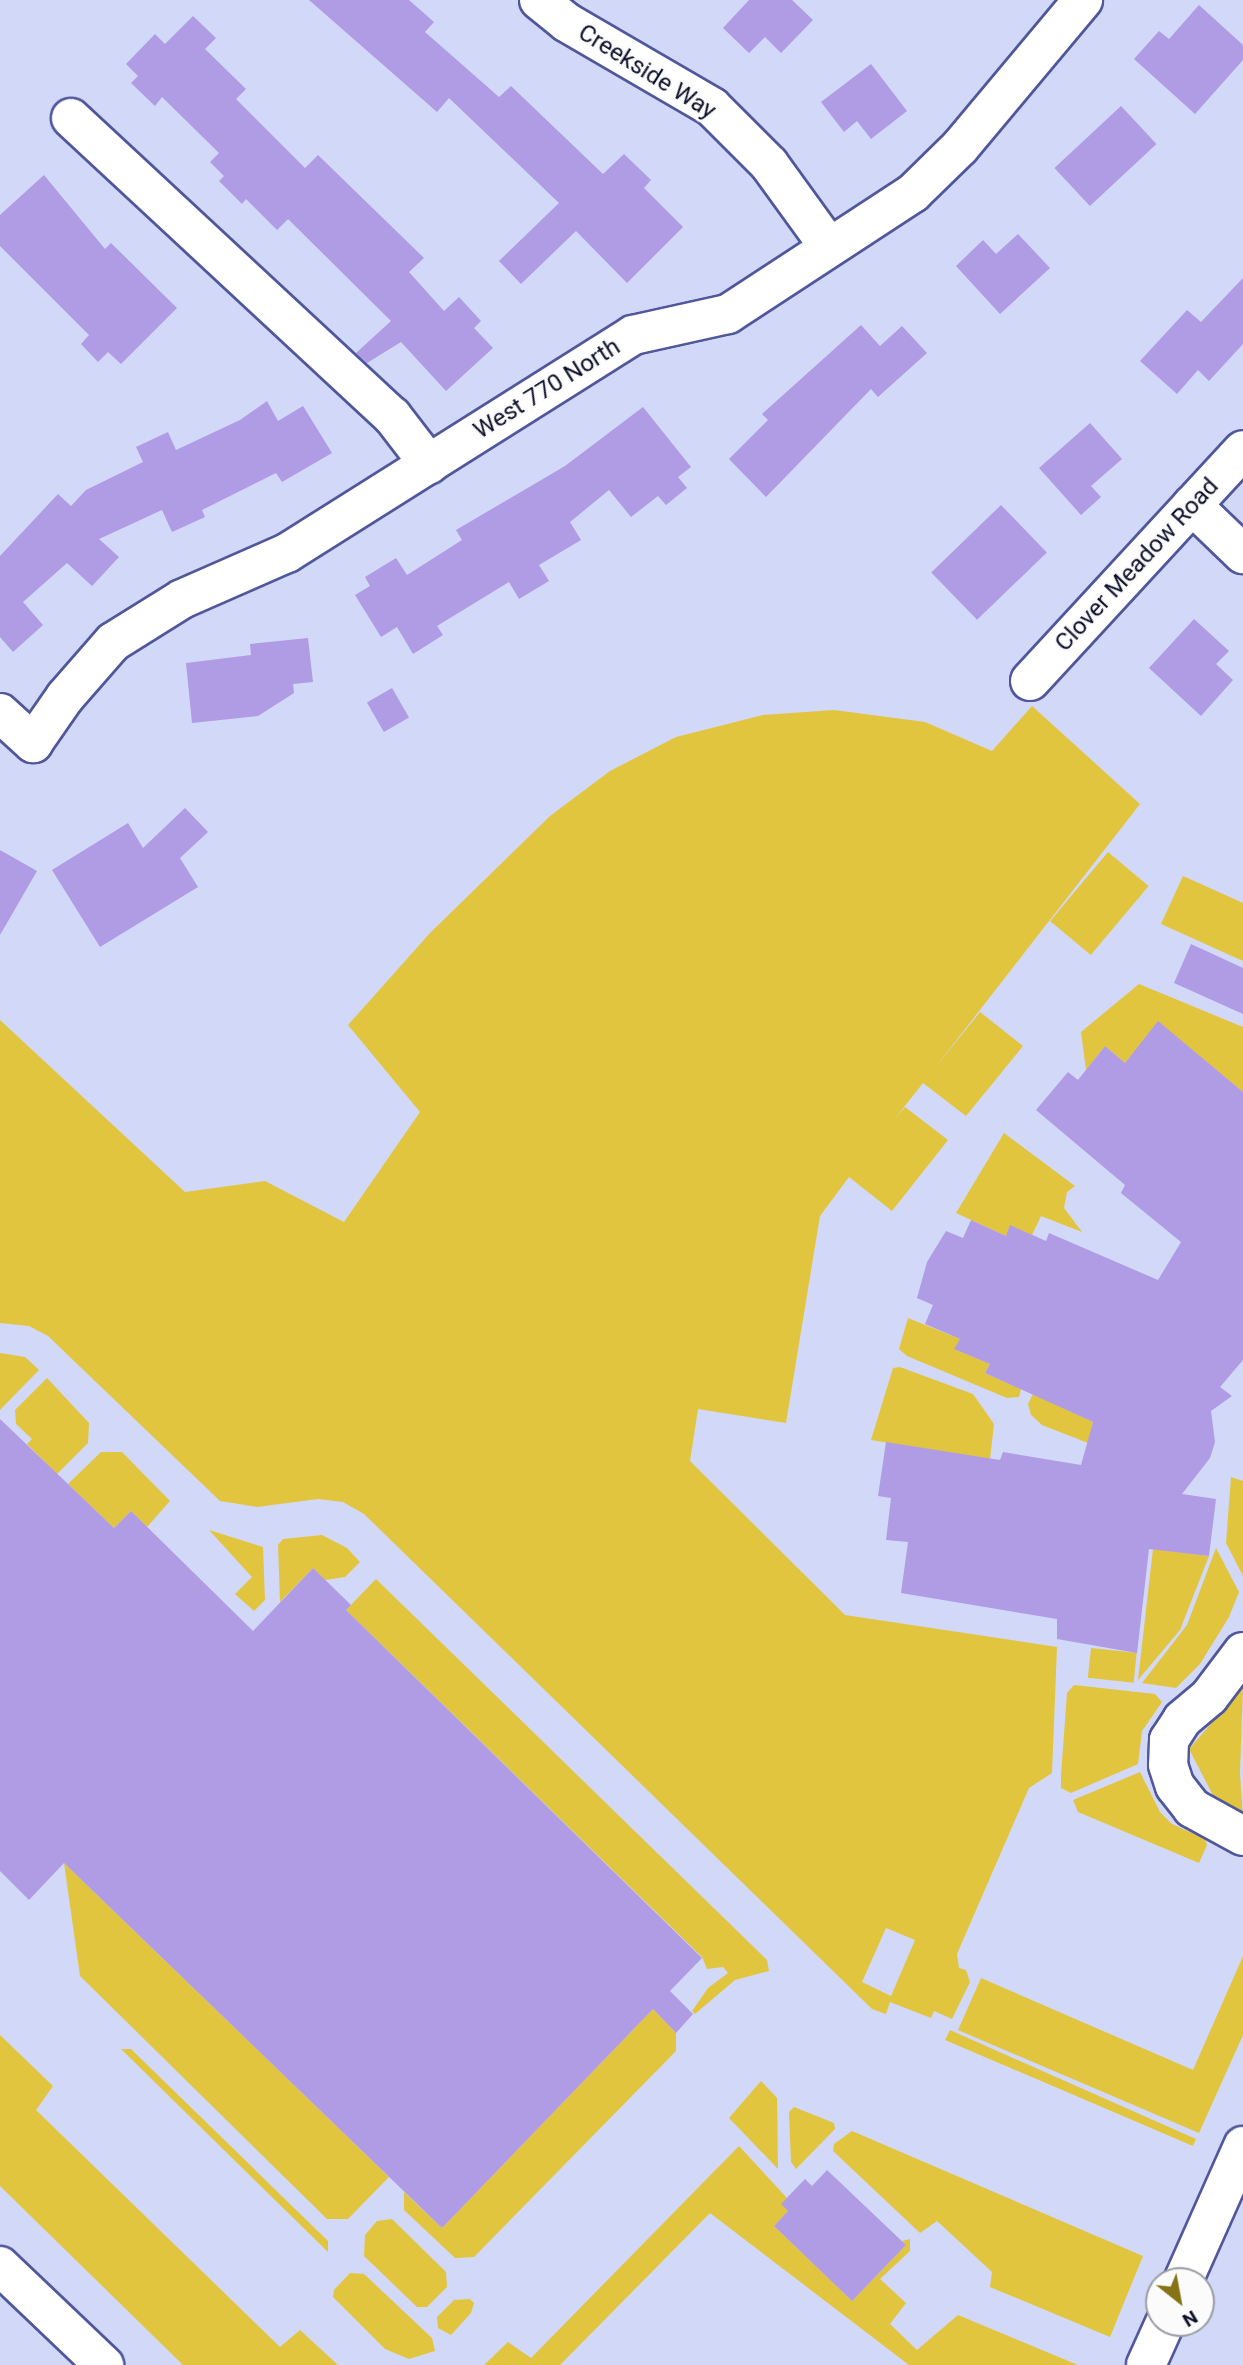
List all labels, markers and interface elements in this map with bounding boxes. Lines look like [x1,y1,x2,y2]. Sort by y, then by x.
street label: Creekside Way [573,18,721,126]
street label: West 770 North [469,333,625,445]
street label: Clover Meadow Road [1049,472,1225,658]
north arrow [1145,2267,1215,2337]
text: N [1178,2305,1202,2332]

